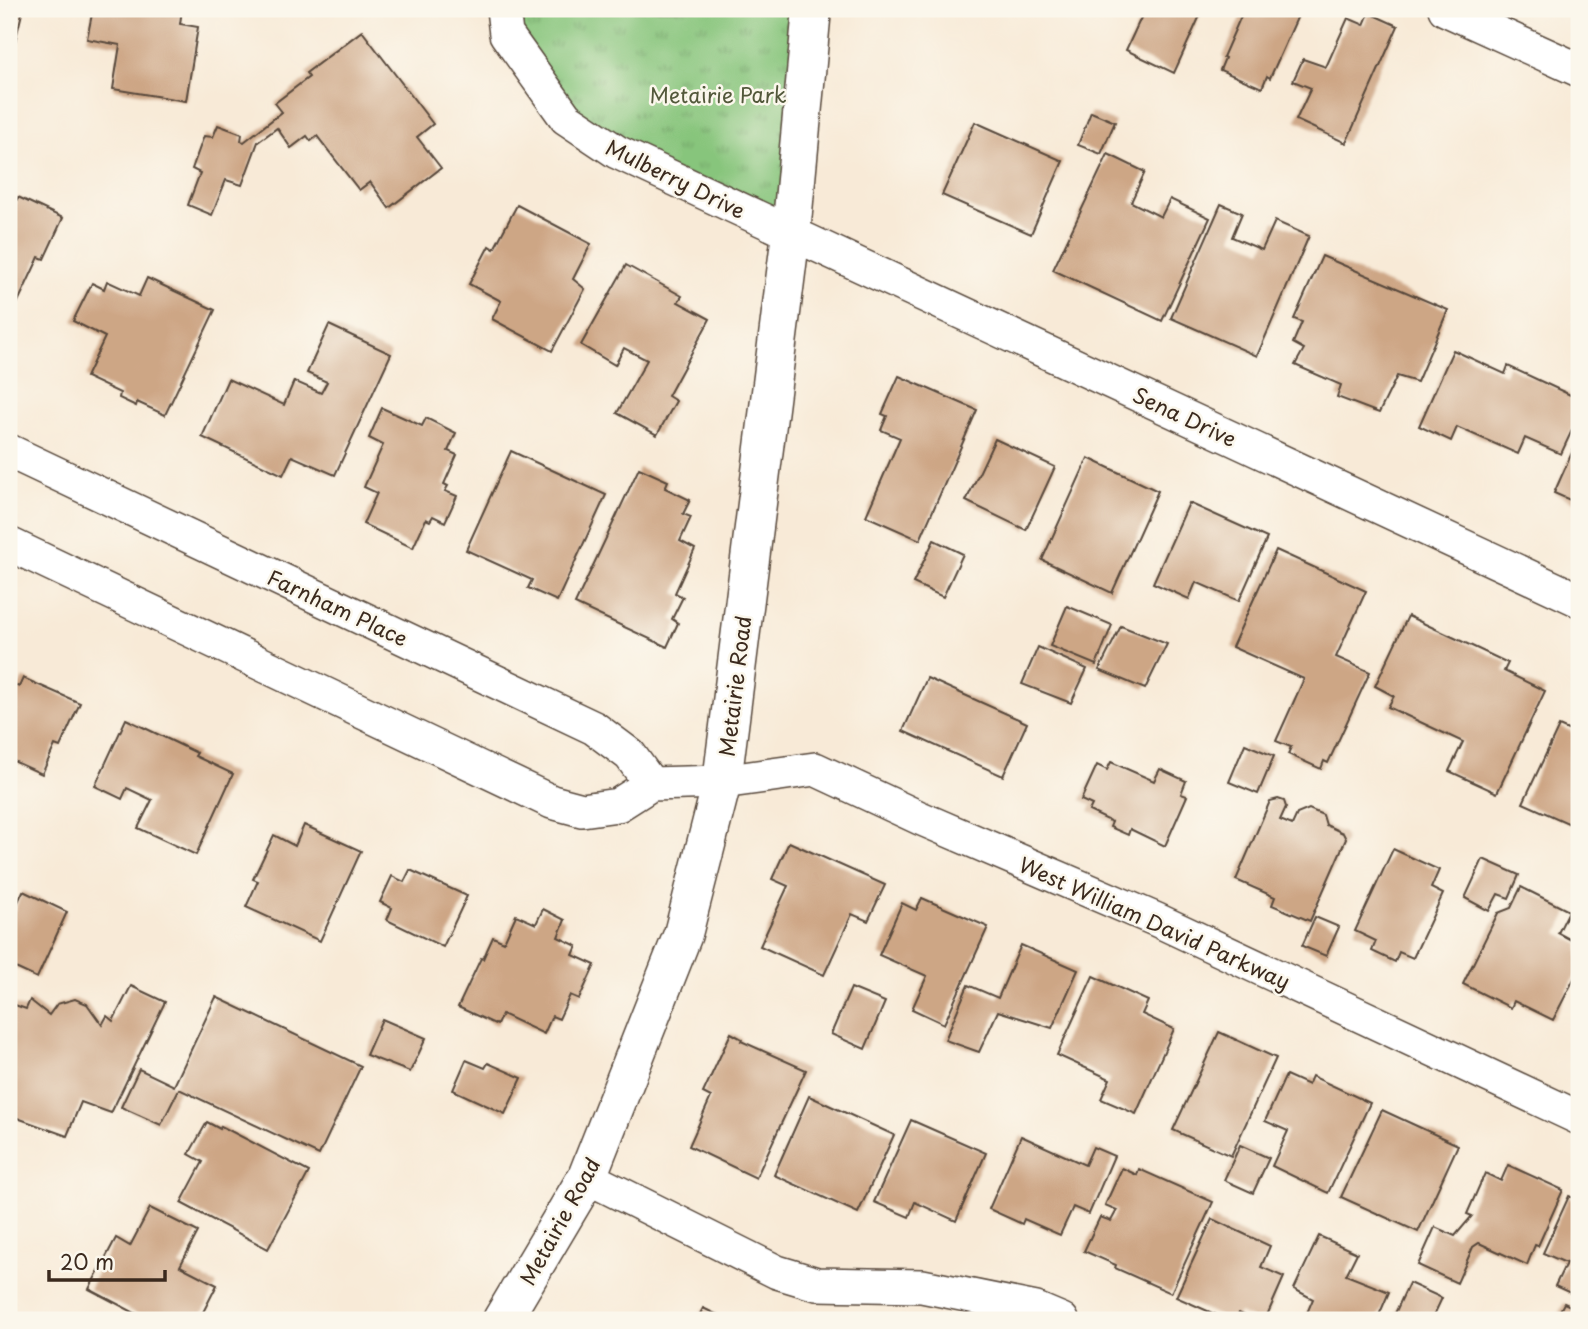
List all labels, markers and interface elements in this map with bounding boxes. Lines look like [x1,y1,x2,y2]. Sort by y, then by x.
park label: Metairie Park [649,78,787,110]
street label: Mulberry Drive [601,130,751,226]
street label: Sena Drive [1128,378,1242,454]
street label: Farnham Place [262,560,414,654]
street label: Metairie Road [709,614,759,758]
street label: West William David Parkway [1014,848,1296,996]
street label: Metairie Road [511,1151,607,1291]
scale bar [49,1238,164,1282]
text: 20 m [60,1245,114,1277]

